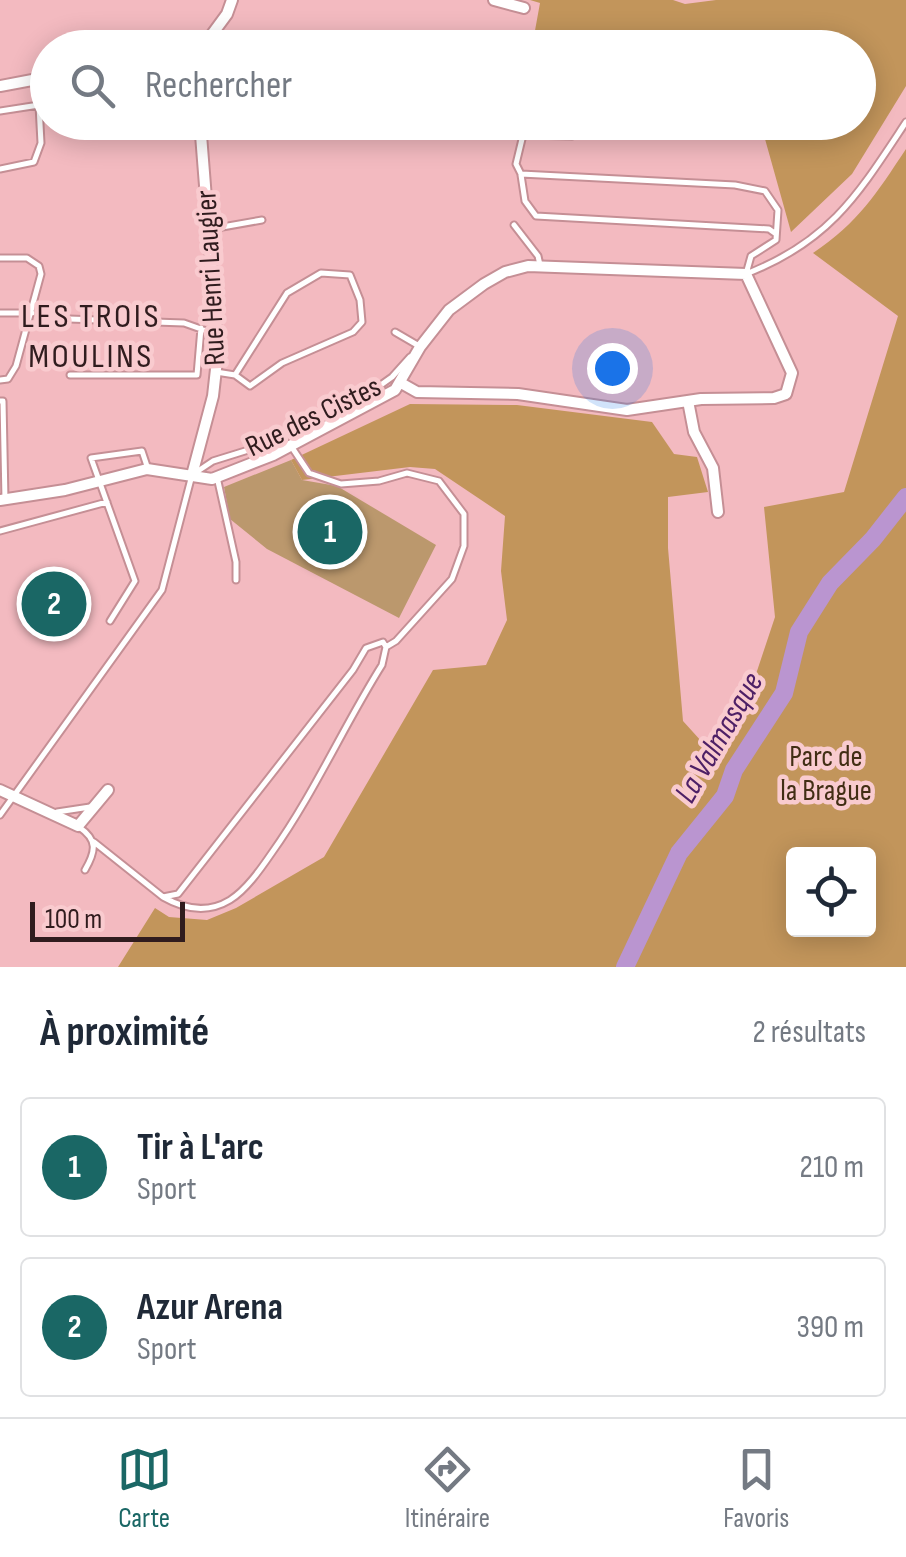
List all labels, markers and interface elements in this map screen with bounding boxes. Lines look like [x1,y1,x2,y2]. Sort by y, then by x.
search box [30,30,876,140]
icon: search [65,58,120,113]
text: Rechercher [145,63,292,108]
street label: Rue Henri Laugier [188,189,234,367]
district label: LES TROIS MOULINS [21,295,161,378]
your location [587,343,638,394]
street label: Rue des Cistes [240,369,387,465]
pin: 1 [298,494,362,570]
pin: 2 [22,566,86,642]
water label: La Valmasque [666,666,772,810]
park label: Parc de la Brague [780,739,872,809]
map controls [786,847,876,937]
button: locate [786,847,876,937]
scale bar [30,897,185,941]
text: 100 m [45,903,102,936]
text: À proximité [40,1007,209,1058]
text: 2 résultats [752,1013,866,1052]
text: Tir à L'arc [137,1125,264,1170]
text: 1 [68,1148,81,1187]
text: 210 m [800,1148,864,1187]
text: Sport [137,1170,197,1209]
text: Azur Arena [137,1285,283,1330]
text: 2 [67,1308,82,1347]
text: 390 m [797,1308,864,1347]
text: Sport [137,1330,197,1369]
tab: Carte [117,1442,172,1535]
tab: Itinéraire [405,1442,490,1535]
tab: Favoris [723,1442,789,1535]

